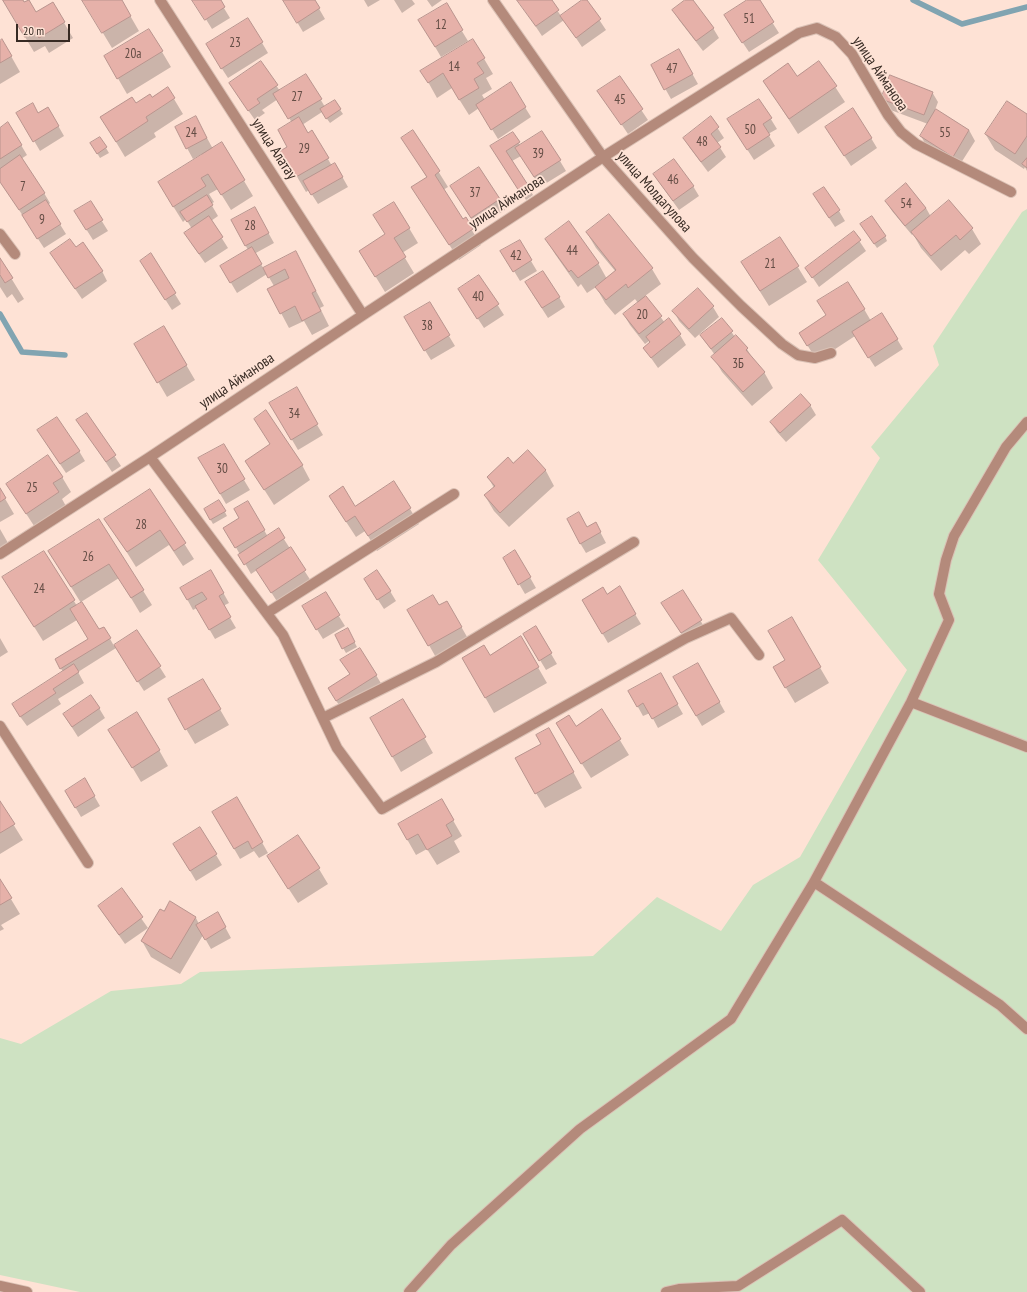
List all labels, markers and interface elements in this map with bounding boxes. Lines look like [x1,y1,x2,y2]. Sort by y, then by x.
house number: 51 [743,11,755,27]
scale bar [18,16,72,42]
house number: 12 [435,17,447,33]
text: 20 m [23,23,44,38]
street label: улица Айманова [848,33,912,115]
house number: 23 [229,35,241,51]
house number: 20а [125,46,141,62]
house number: 14 [448,59,460,75]
house number: 47 [666,61,678,77]
house number: 27 [291,89,303,105]
house number: 45 [614,92,626,108]
street label: улица Алатау [248,115,300,183]
house number: 50 [744,122,756,138]
house number: 24 [185,125,197,141]
house number: 55 [939,125,951,141]
house number: 48 [696,134,708,150]
house number: 29 [298,141,310,157]
house number: 39 [532,146,544,162]
street label: улица Молдагулова [613,148,695,236]
street label: улица Айманова [466,171,548,233]
house number: 46 [667,172,679,188]
house number: 7 [20,179,26,195]
house number: 37 [469,185,481,201]
house number: 54 [900,196,912,212]
house number: 9 [39,212,45,228]
house number: 28 [244,218,256,234]
house number: 44 [566,243,578,259]
house number: 42 [510,248,522,264]
house number: 21 [764,256,776,272]
house number: 40 [472,289,484,305]
house number: 20 [636,307,648,323]
house number: 38 [421,318,433,334]
street label: улица Айманова [196,349,278,413]
house number: 3Б [732,356,744,372]
house number: 34 [288,406,300,422]
house number: 30 [216,461,228,477]
house number: 25 [26,480,38,496]
house number: 28 [135,517,147,533]
house number: 26 [82,549,94,565]
house number: 24 [33,581,45,597]

